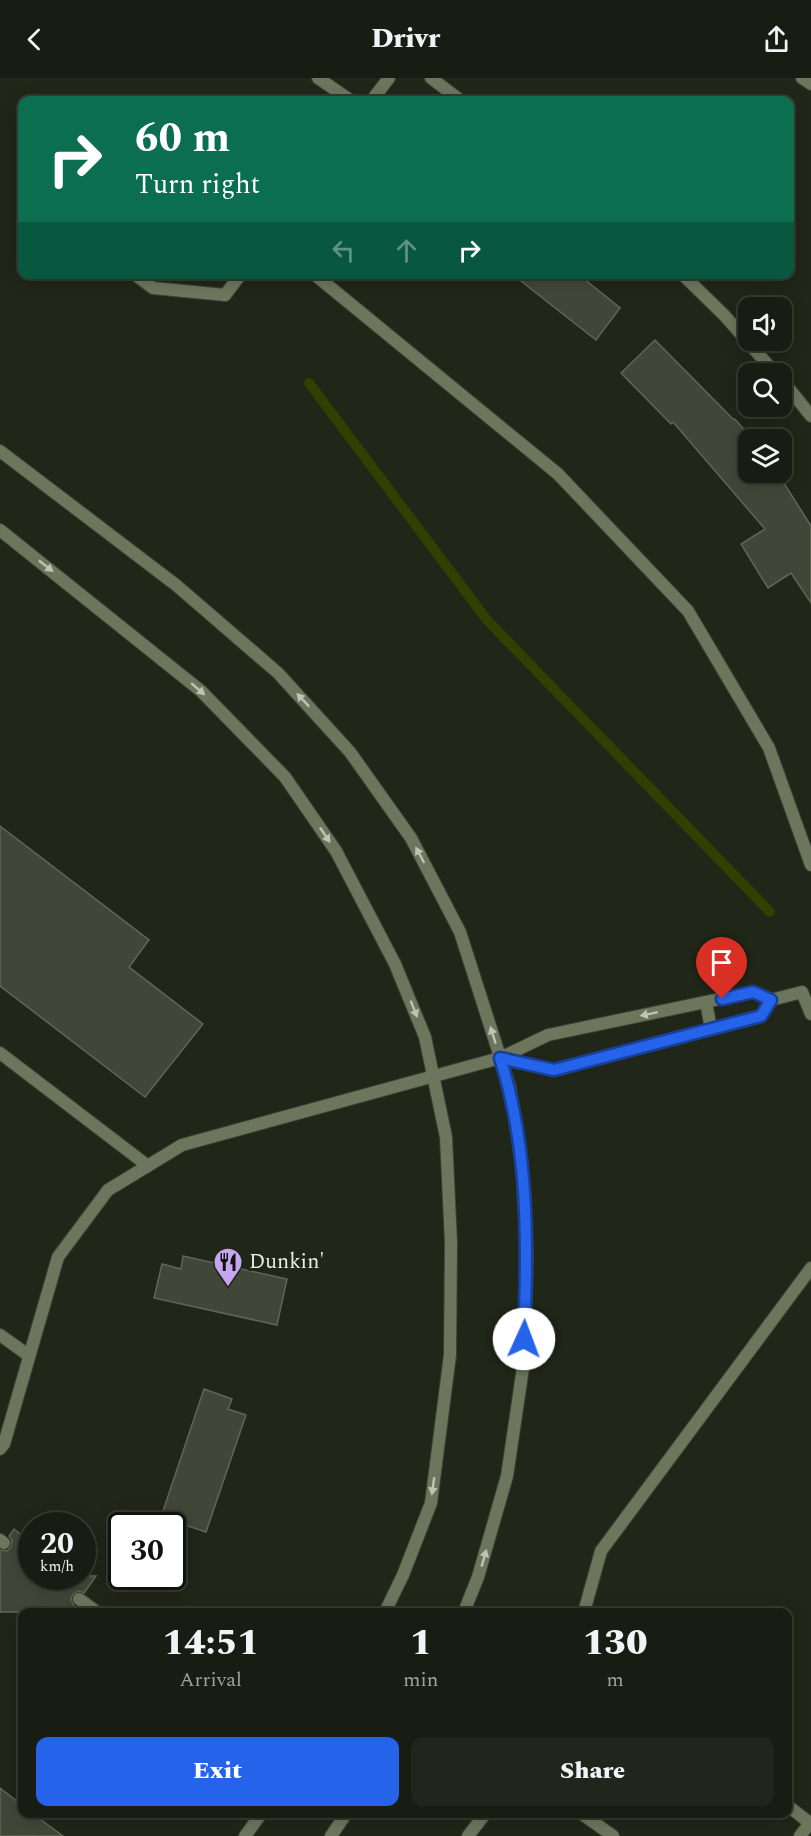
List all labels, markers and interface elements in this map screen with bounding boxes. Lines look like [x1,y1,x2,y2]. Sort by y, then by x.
text: Drivr [371,18,440,60]
icon: back [18,23,51,56]
icon: share [760,23,793,56]
text: 60 m [135,107,230,170]
icon: right [36,120,114,198]
text: Turn right [135,164,260,206]
icon: left [327,234,360,267]
icon: ahead [390,234,423,267]
icon: right [453,234,486,267]
map controls [738,297,792,483]
button: sound [738,297,792,351]
button: search [738,363,792,417]
button: layers [738,429,792,483]
one-way arrow [38,560,54,572]
one-way arrow [190,682,205,695]
one-way arrow [296,693,310,707]
one-way arrow [319,827,330,843]
one-way arrow [415,846,425,863]
pin [696,937,747,999]
icon: arrive [705,946,738,979]
one-way arrow [409,1000,419,1018]
one-way arrow [639,1010,658,1019]
one-way arrow [488,1026,497,1044]
restaurant icon: Dunkin' [212,1246,244,1288]
place label: Dunkin' [249,1246,325,1278]
position arrow [492,1307,556,1371]
one-way arrow [428,1476,438,1495]
speed limit sign: 30 [108,1512,186,1590]
text: 20 [40,1521,74,1567]
one-way arrow [480,1548,489,1566]
text: km/h [40,1555,74,1578]
text: 14:51 [162,1616,259,1671]
text: 1 [410,1616,432,1671]
text: 130 [583,1616,648,1671]
text: Arrival [180,1665,242,1695]
text: min [403,1665,438,1695]
text: m [607,1665,624,1695]
button: Exit [36,1737,399,1806]
button: Share [411,1737,774,1806]

